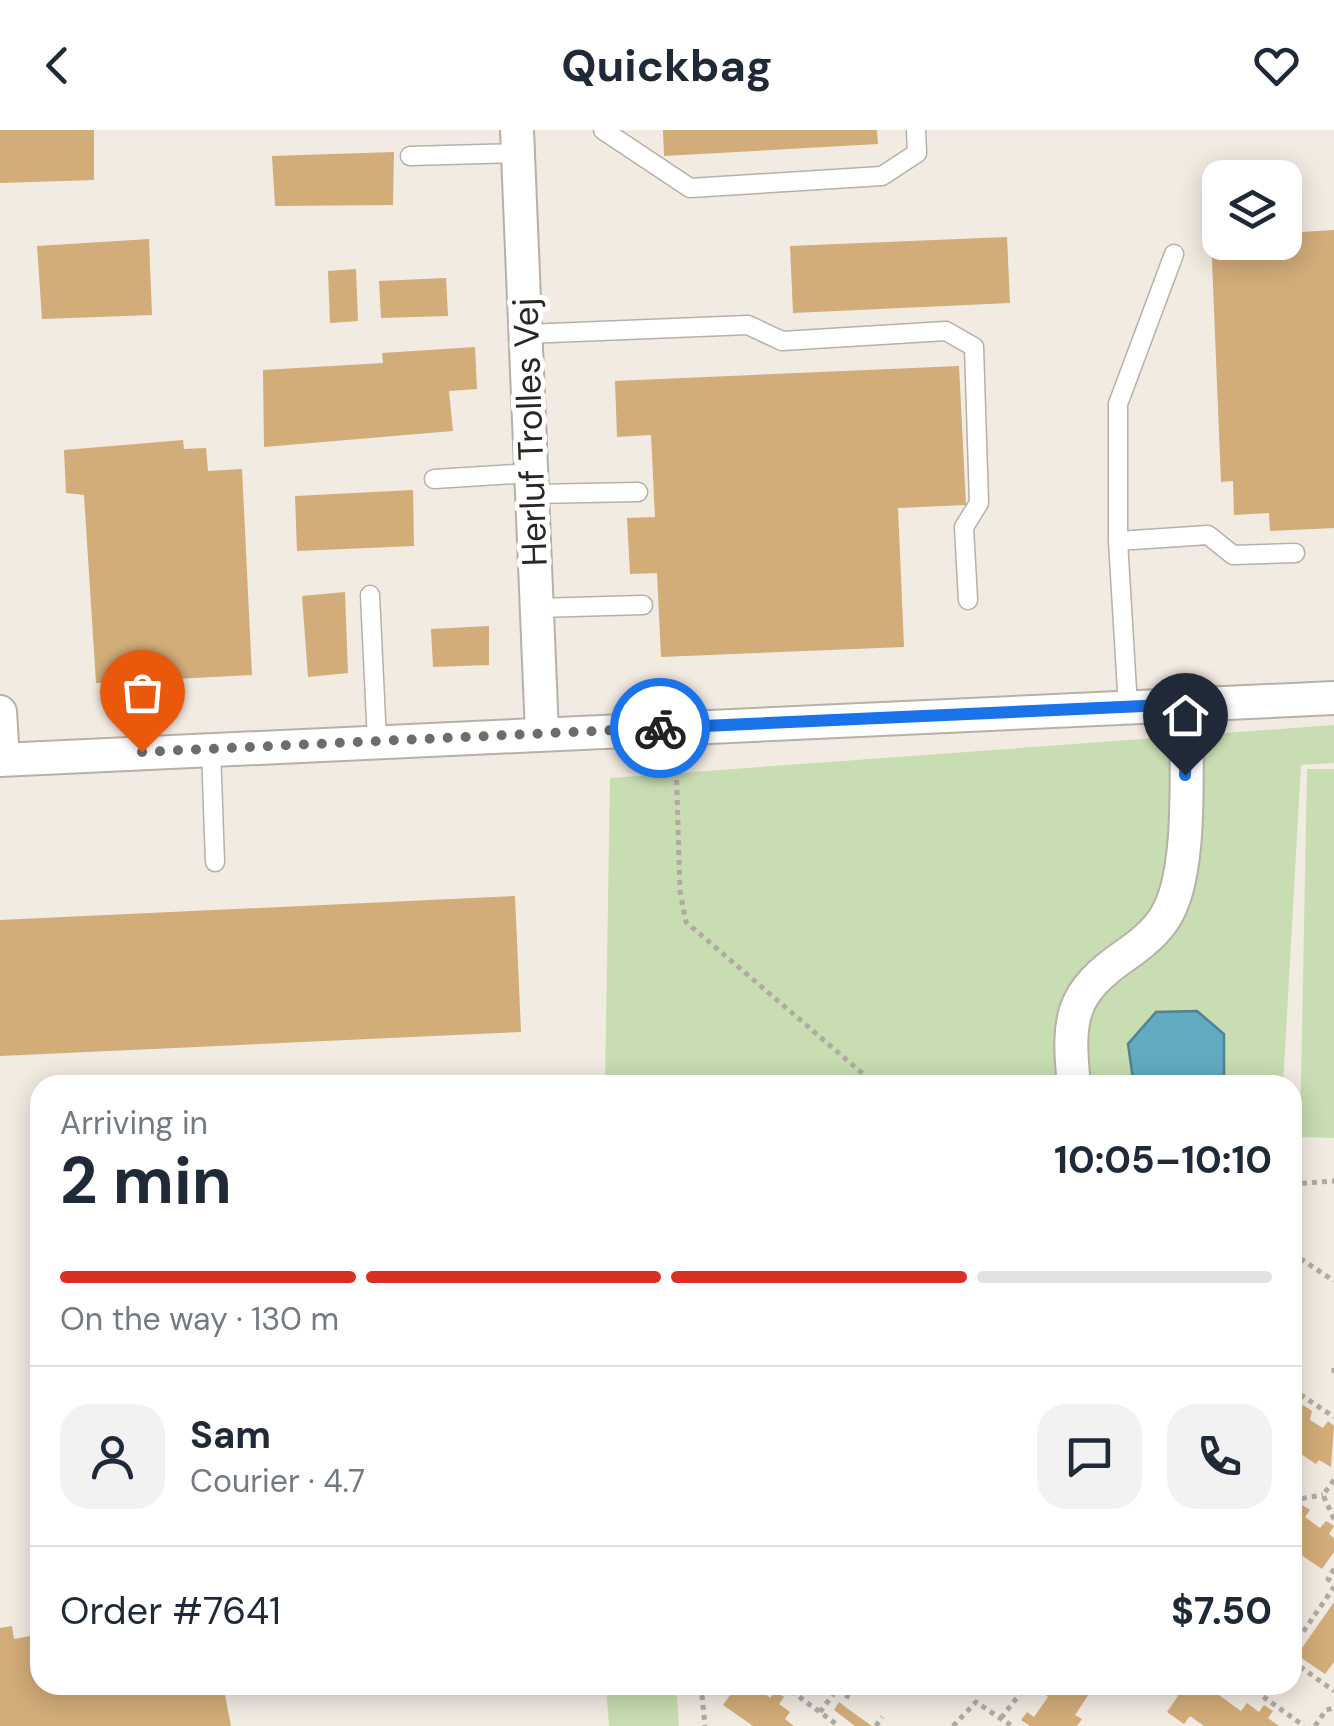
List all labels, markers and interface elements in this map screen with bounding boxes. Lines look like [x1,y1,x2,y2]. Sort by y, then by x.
text: Quickbag [561,36,773,95]
icon: back [30,38,85,93]
icon: heart [1249,38,1304,93]
map controls [1202,160,1302,260]
button: layers [1202,160,1302,260]
street label: Herluf Trolles Vej [502,297,558,567]
pin [100,650,185,753]
icon: bag [115,665,170,720]
pin [1143,673,1228,776]
courier [610,678,710,778]
icon: home [1158,688,1213,743]
icon: bike [633,701,688,756]
text: Arriving in [60,1102,208,1144]
text: 10:05–10:10 [1054,1135,1272,1185]
text: 2 min [60,1139,232,1223]
text: On the way · 130 m [60,1298,339,1340]
button: person [60,1404,165,1509]
button: chat [1037,1404,1142,1509]
button: phone [1167,1404,1272,1509]
text: Sam [190,1410,271,1460]
text: Courier · 4.7 [190,1460,365,1502]
text: Order #7641 [60,1586,281,1636]
text: $7.50 [1171,1586,1272,1636]

